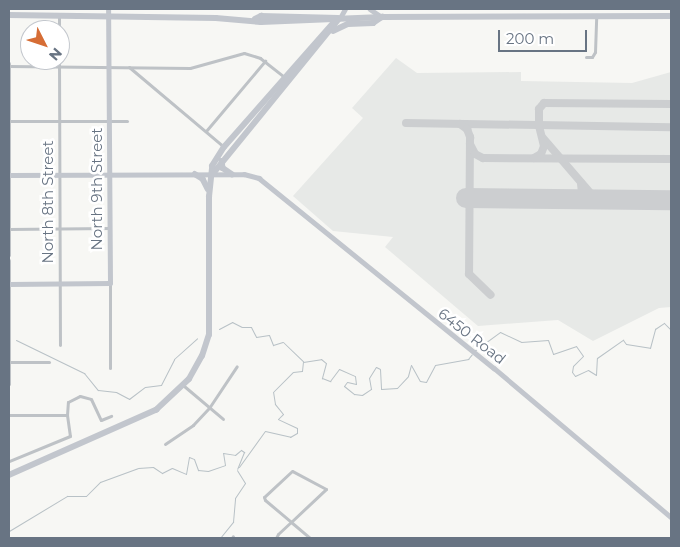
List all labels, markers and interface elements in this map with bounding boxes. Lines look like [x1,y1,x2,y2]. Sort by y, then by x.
north arrow [20,20,70,70]
scale bar [500,20,589,52]
text: 200 m [506,29,554,48]
text: N [45,44,66,64]
street label: North 9th Street [88,128,106,250]
street label: North 8th Street [39,140,57,264]
street label: 6450 Road [435,304,509,368]

